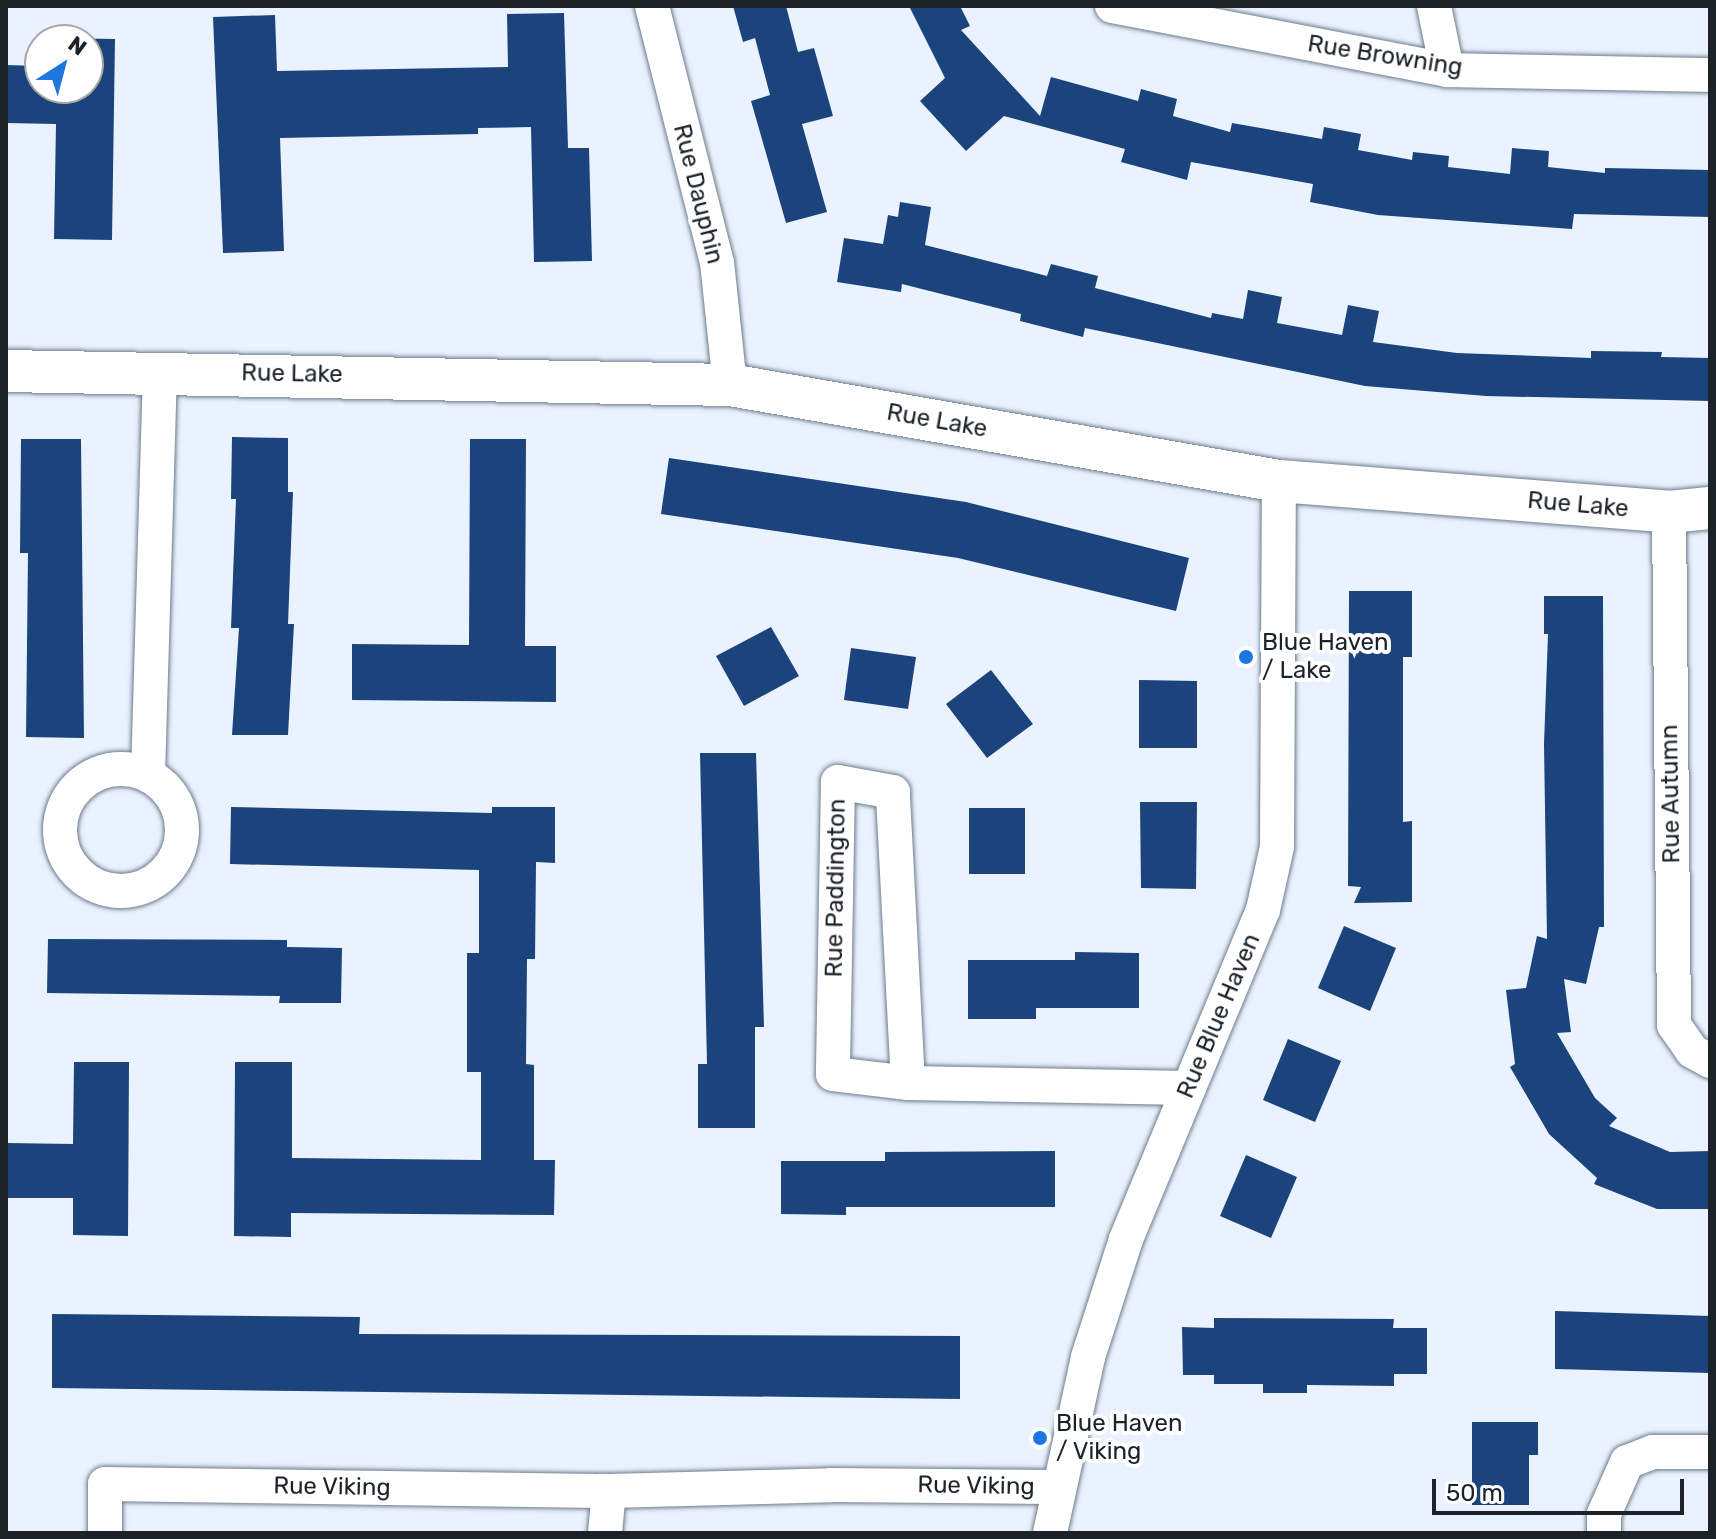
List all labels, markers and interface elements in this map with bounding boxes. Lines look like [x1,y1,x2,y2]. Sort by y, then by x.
north arrow [24,24,104,104]
text: N [63,30,92,61]
street label: Rue Browning [1306,30,1464,82]
street label: Rue Dauphin [667,121,729,267]
street label: Rue Lake [241,359,343,389]
street label: Rue Lake [885,398,989,444]
street label: Rue Lake [1526,486,1630,524]
place label: Blue Haven / Lake [1262,629,1389,685]
marker: Blue Haven / Lake [1237,648,1255,666]
street label: Rue Autumn [1655,724,1687,864]
street label: Rue Paddington [820,798,852,978]
street label: Rue Blue Haven [1171,929,1267,1103]
place label: Blue Haven / Viking [1056,1410,1183,1466]
marker: Blue Haven / Viking [1031,1429,1049,1447]
scale bar [1436,1463,1688,1513]
street label: Rue Viking [917,1471,1035,1501]
street label: Rue Viking [273,1472,391,1502]
text: 50 m [1446,1479,1503,1507]

